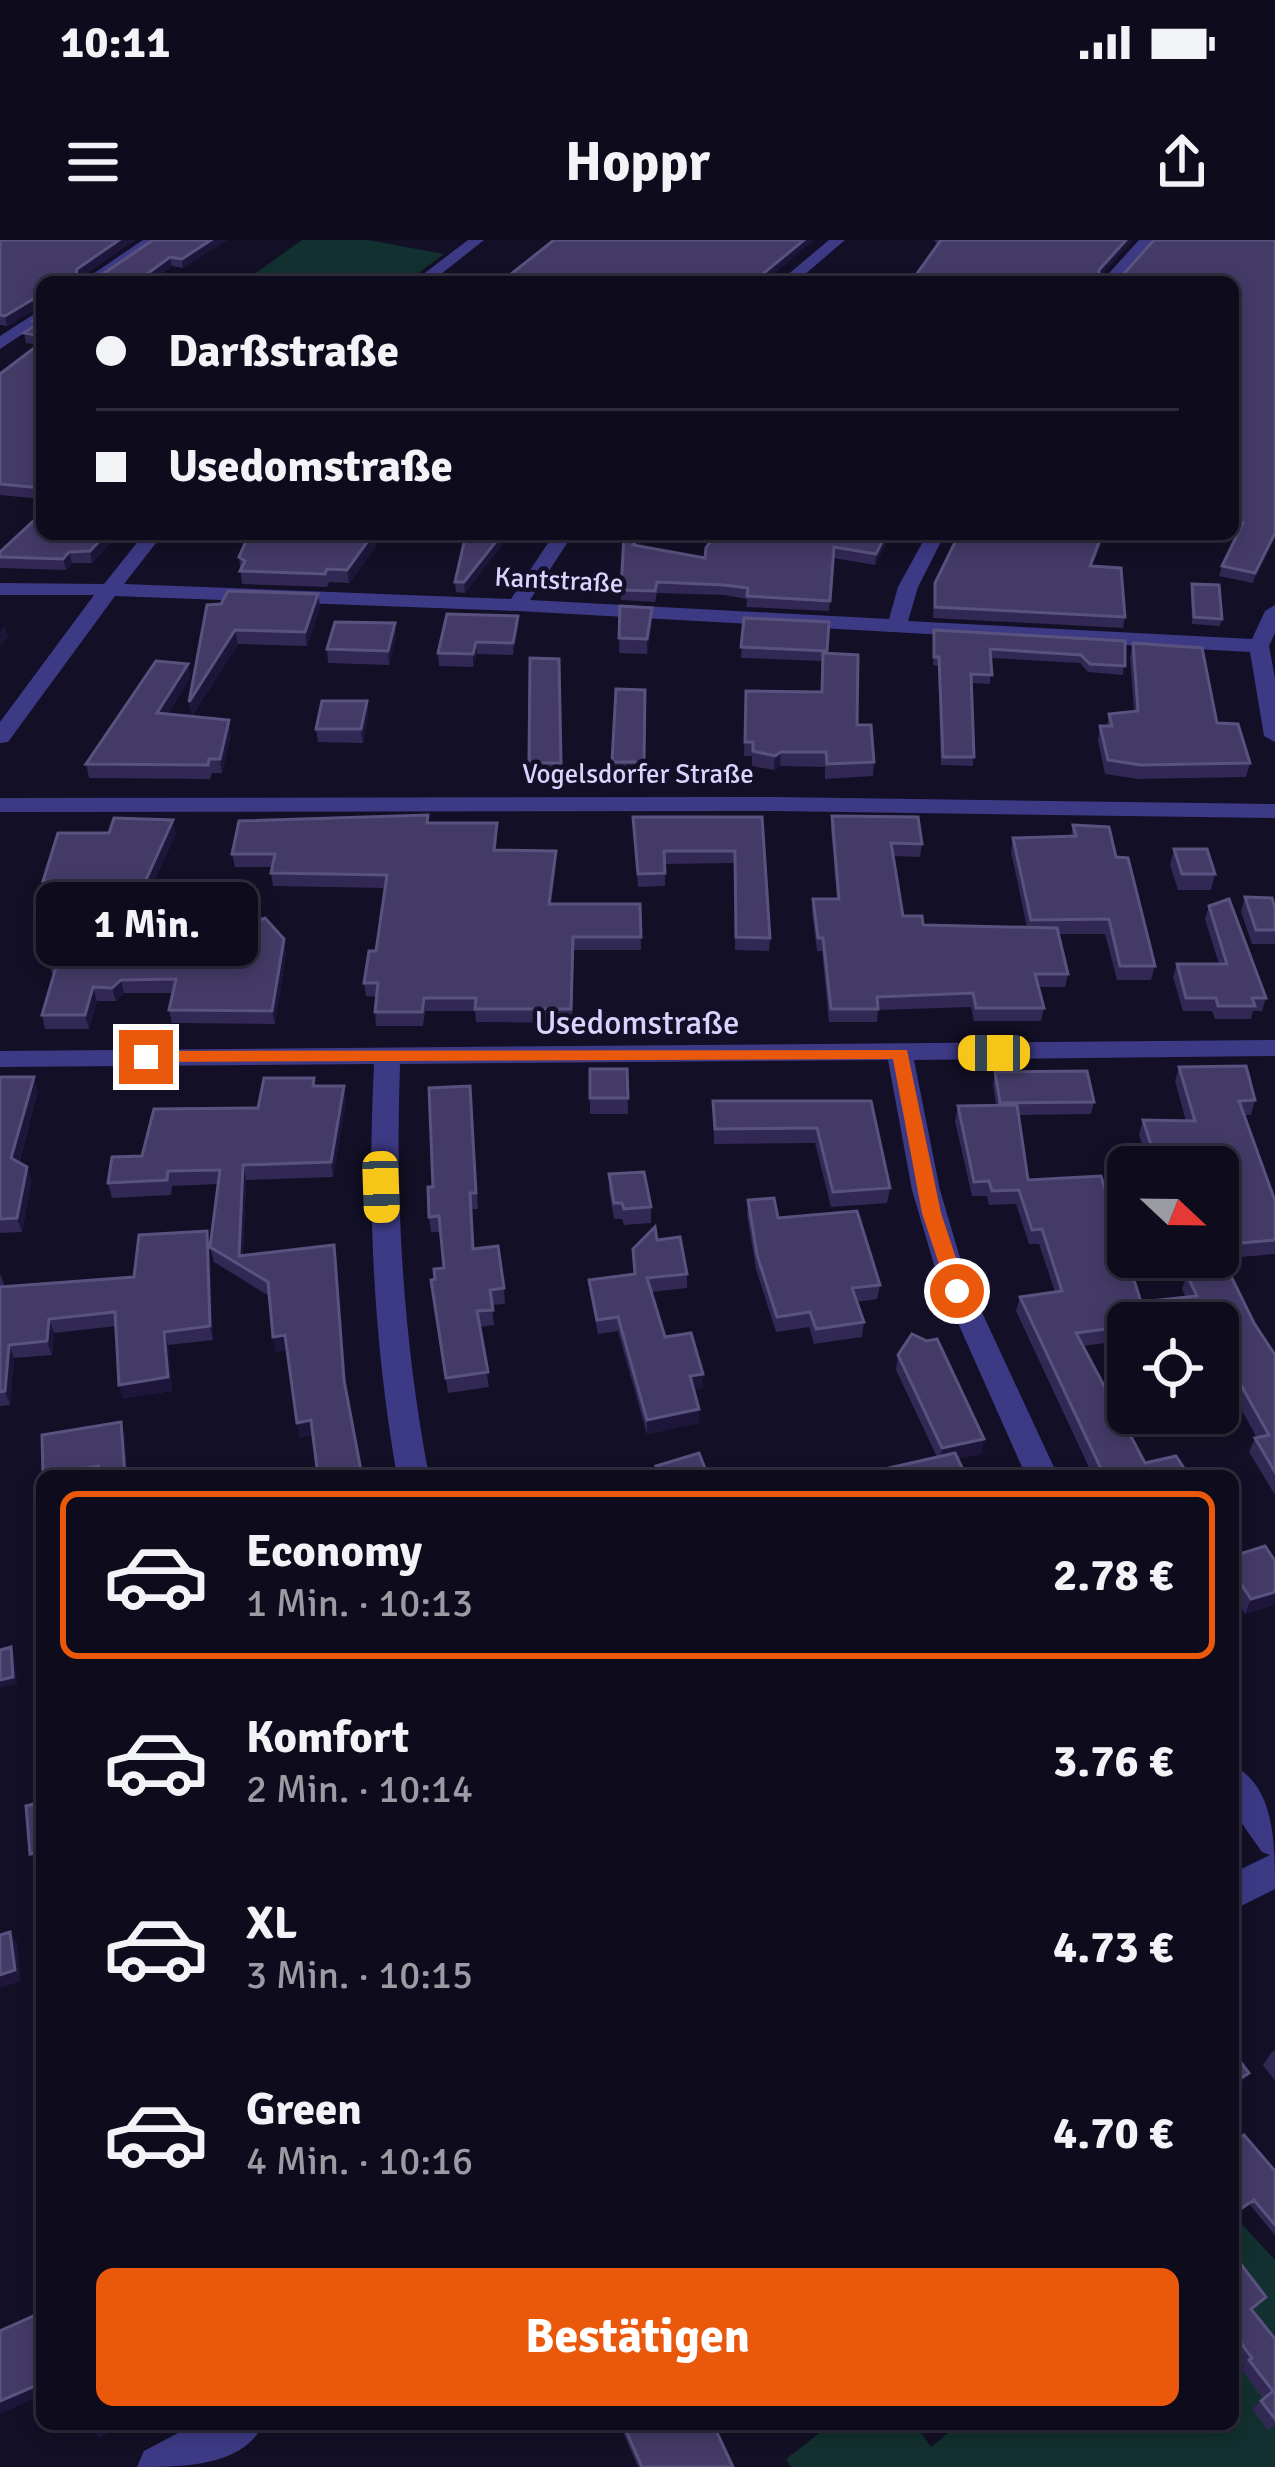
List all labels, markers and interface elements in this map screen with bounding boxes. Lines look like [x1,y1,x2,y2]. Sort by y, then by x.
text: 10:11 [60,15,170,70]
icon: menu [60,129,126,195]
text: Hoppr [565,129,710,196]
icon: share [1149,129,1215,195]
text: Darßstraße [168,324,399,379]
text: Usedomstraße [168,439,453,494]
street label: Kantstraße [494,561,624,600]
street label: Vogelsdorfer Straße [522,758,754,791]
callout: 1 Min. [35,883,257,967]
text: 1 Min. [94,900,200,948]
street label: Usedomstraße [535,1003,739,1044]
route end [119,1030,173,1084]
car [958,1035,1030,1071]
north arrow [1107,1146,1239,1278]
map controls [1107,1146,1239,1434]
car [362,1150,400,1224]
route start [930,1264,984,1318]
button: locate [1107,1302,1239,1434]
icon: car [102,1521,210,1629]
text: Economy [246,1524,422,1579]
text: 2.78 € [1053,1548,1173,1603]
text: 1 Min. · 10:13 [246,1579,473,1627]
icon: car [102,1707,210,1815]
text: Komfort [246,1710,409,1765]
text: 3.76 € [1053,1734,1173,1789]
text: 2 Min. · 10:14 [246,1765,473,1813]
icon: car [102,1893,210,2001]
text: XL [246,1896,297,1951]
text: 4.73 € [1053,1920,1173,1975]
text: 3 Min. · 10:15 [246,1951,473,1999]
icon: car [102,2079,210,2187]
text: Green [246,2082,362,2137]
text: 4.70 € [1053,2106,1173,2161]
text: 4 Min. · 10:16 [246,2137,473,2185]
button: Bestätigen [96,2268,1179,2406]

